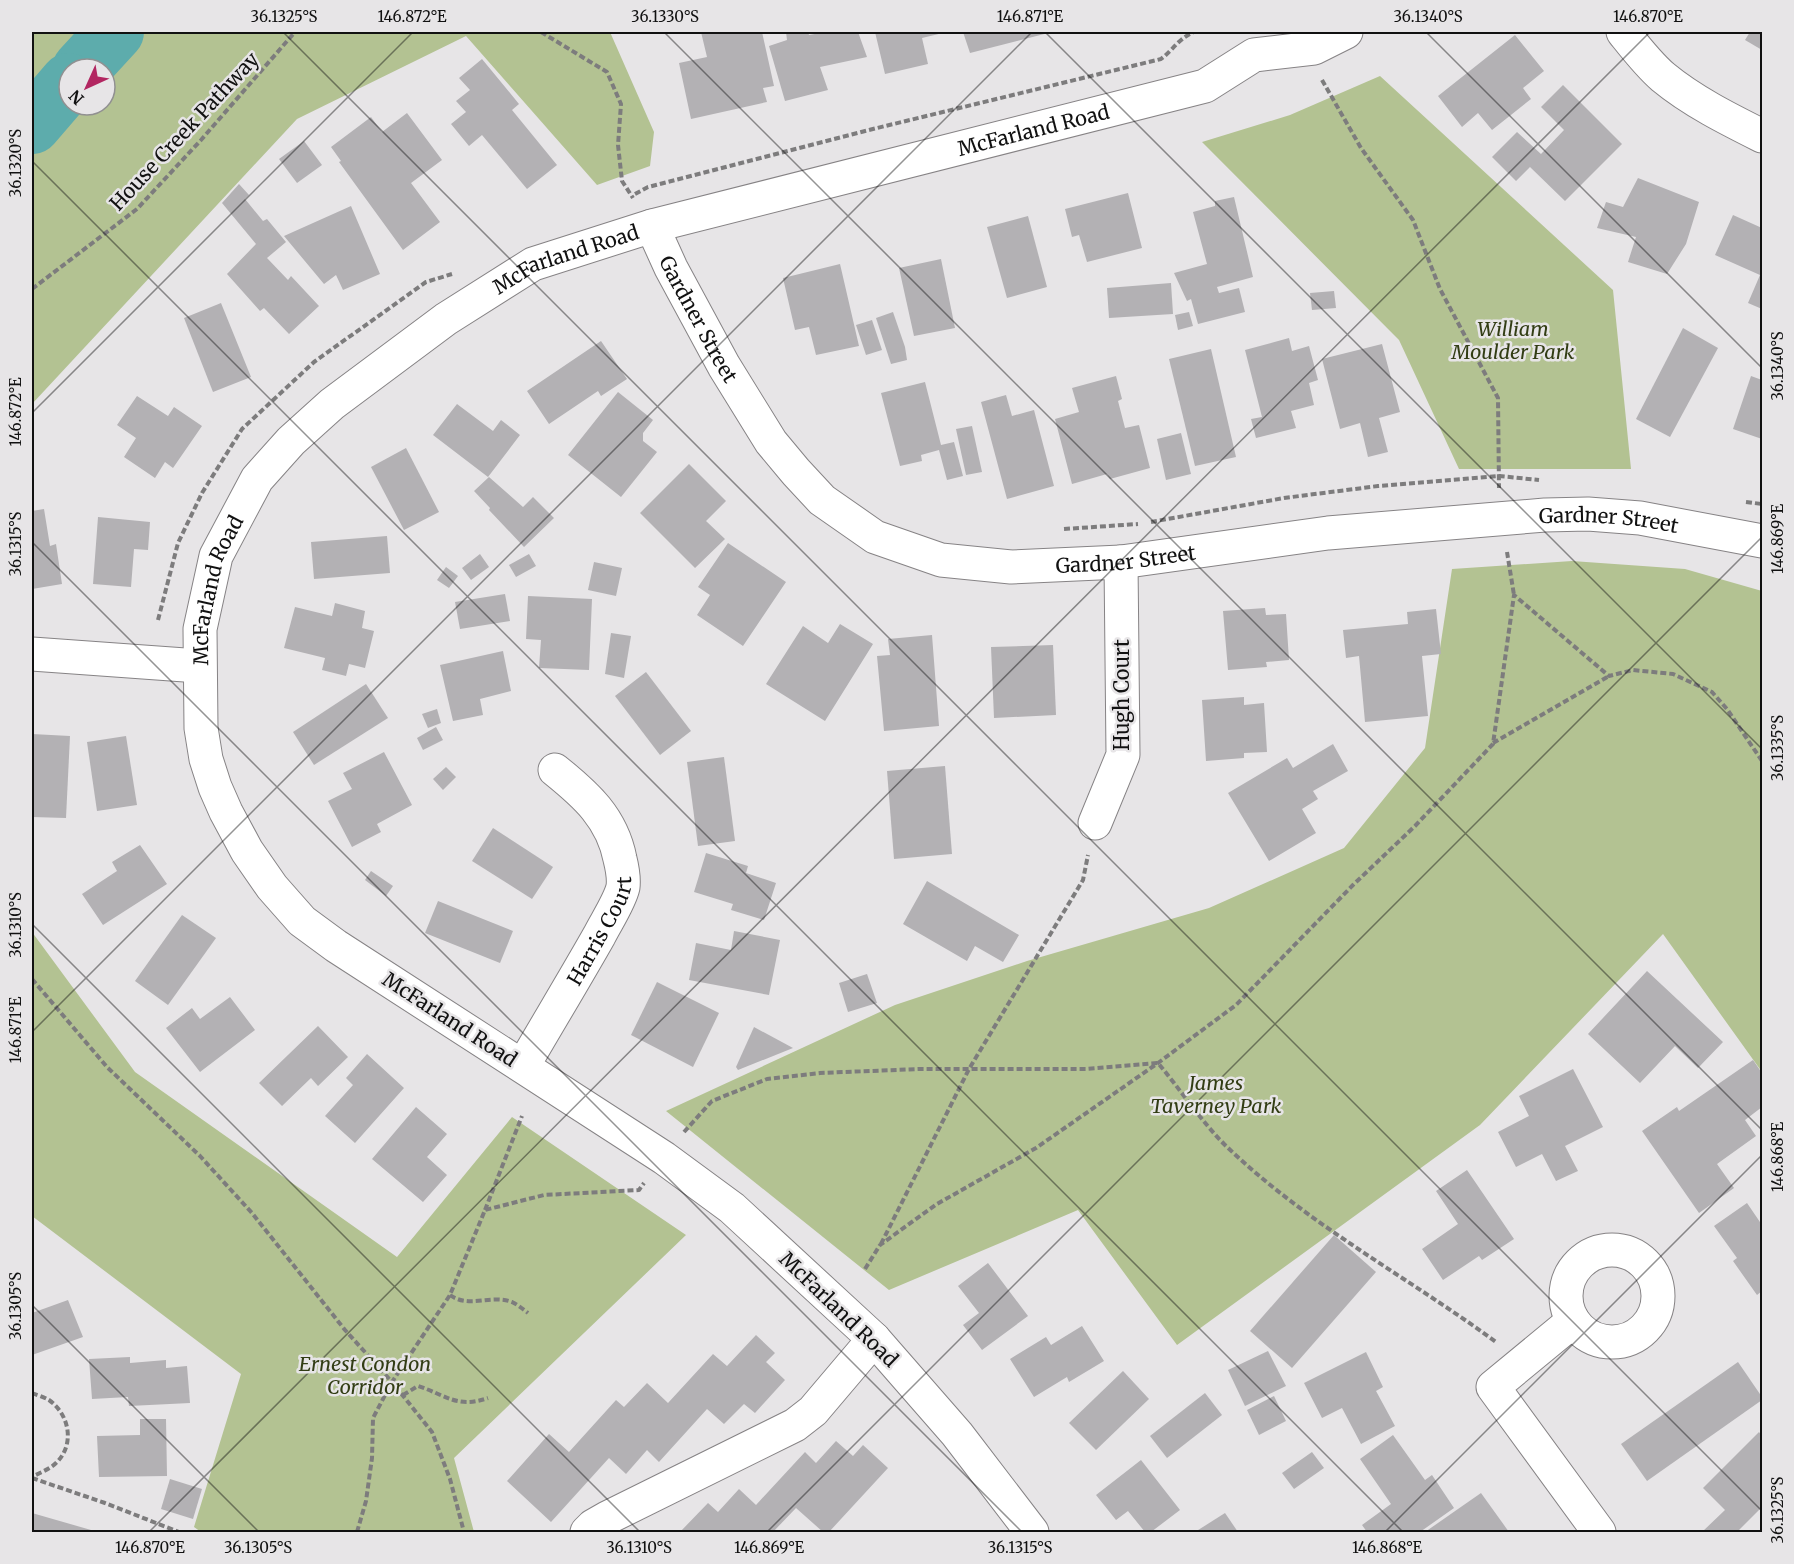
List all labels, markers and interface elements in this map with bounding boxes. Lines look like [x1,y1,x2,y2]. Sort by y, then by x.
text: 36.1325°S [251,7,318,26]
text: 146.872°E [377,7,447,26]
text: 36.1330°S [631,7,699,26]
text: 146.871°E [997,7,1064,26]
text: 36.1340°S [1393,7,1463,26]
text: 146.870°E [1613,7,1683,26]
street label: House Creek Pathway [104,46,264,215]
north arrow [57,57,117,117]
text: N [65,86,88,109]
street label: McFarland Road [955,98,1112,161]
text: 36.1320°S [6,129,25,197]
street label: McFarland Road [488,219,642,299]
street label: Gardner Street [655,252,744,387]
park label: William Moulder Park [1451,316,1575,364]
text: 36.1340°S [1768,331,1787,401]
text: 146.872°E [6,377,25,447]
street label: Gardner Street [1539,501,1681,538]
text: 146.869°E [1768,503,1787,574]
street label: McFarland Road [187,511,248,665]
text: 36.1315°S [6,512,25,576]
street label: Gardner Street [1055,539,1197,577]
street label: Hugh Court [1109,639,1134,751]
text: 36.1335°S [1768,715,1787,781]
street label: Harris Court [561,876,636,989]
text: 36.1310°S [6,892,25,958]
street label: McFarland Road [378,966,522,1072]
text: 146.871°E [6,996,25,1063]
park label: James Taverney Park [1150,1070,1282,1118]
text: 146.868°E [1768,1121,1787,1192]
street label: McFarland Road [774,1246,904,1372]
text: 36.1305°S [6,1272,25,1340]
park label: Ernest Condon Corridor [299,1351,431,1399]
text: 36.1325°S [1768,1476,1787,1543]
text: 146.870°E [115,1538,185,1557]
text: 36.1305°S [224,1538,292,1557]
text: 36.1310°S [606,1538,672,1557]
text: 146.869°E [734,1538,805,1557]
text: 36.1315°S [988,1538,1052,1557]
text: 146.868°E [1352,1538,1423,1557]

